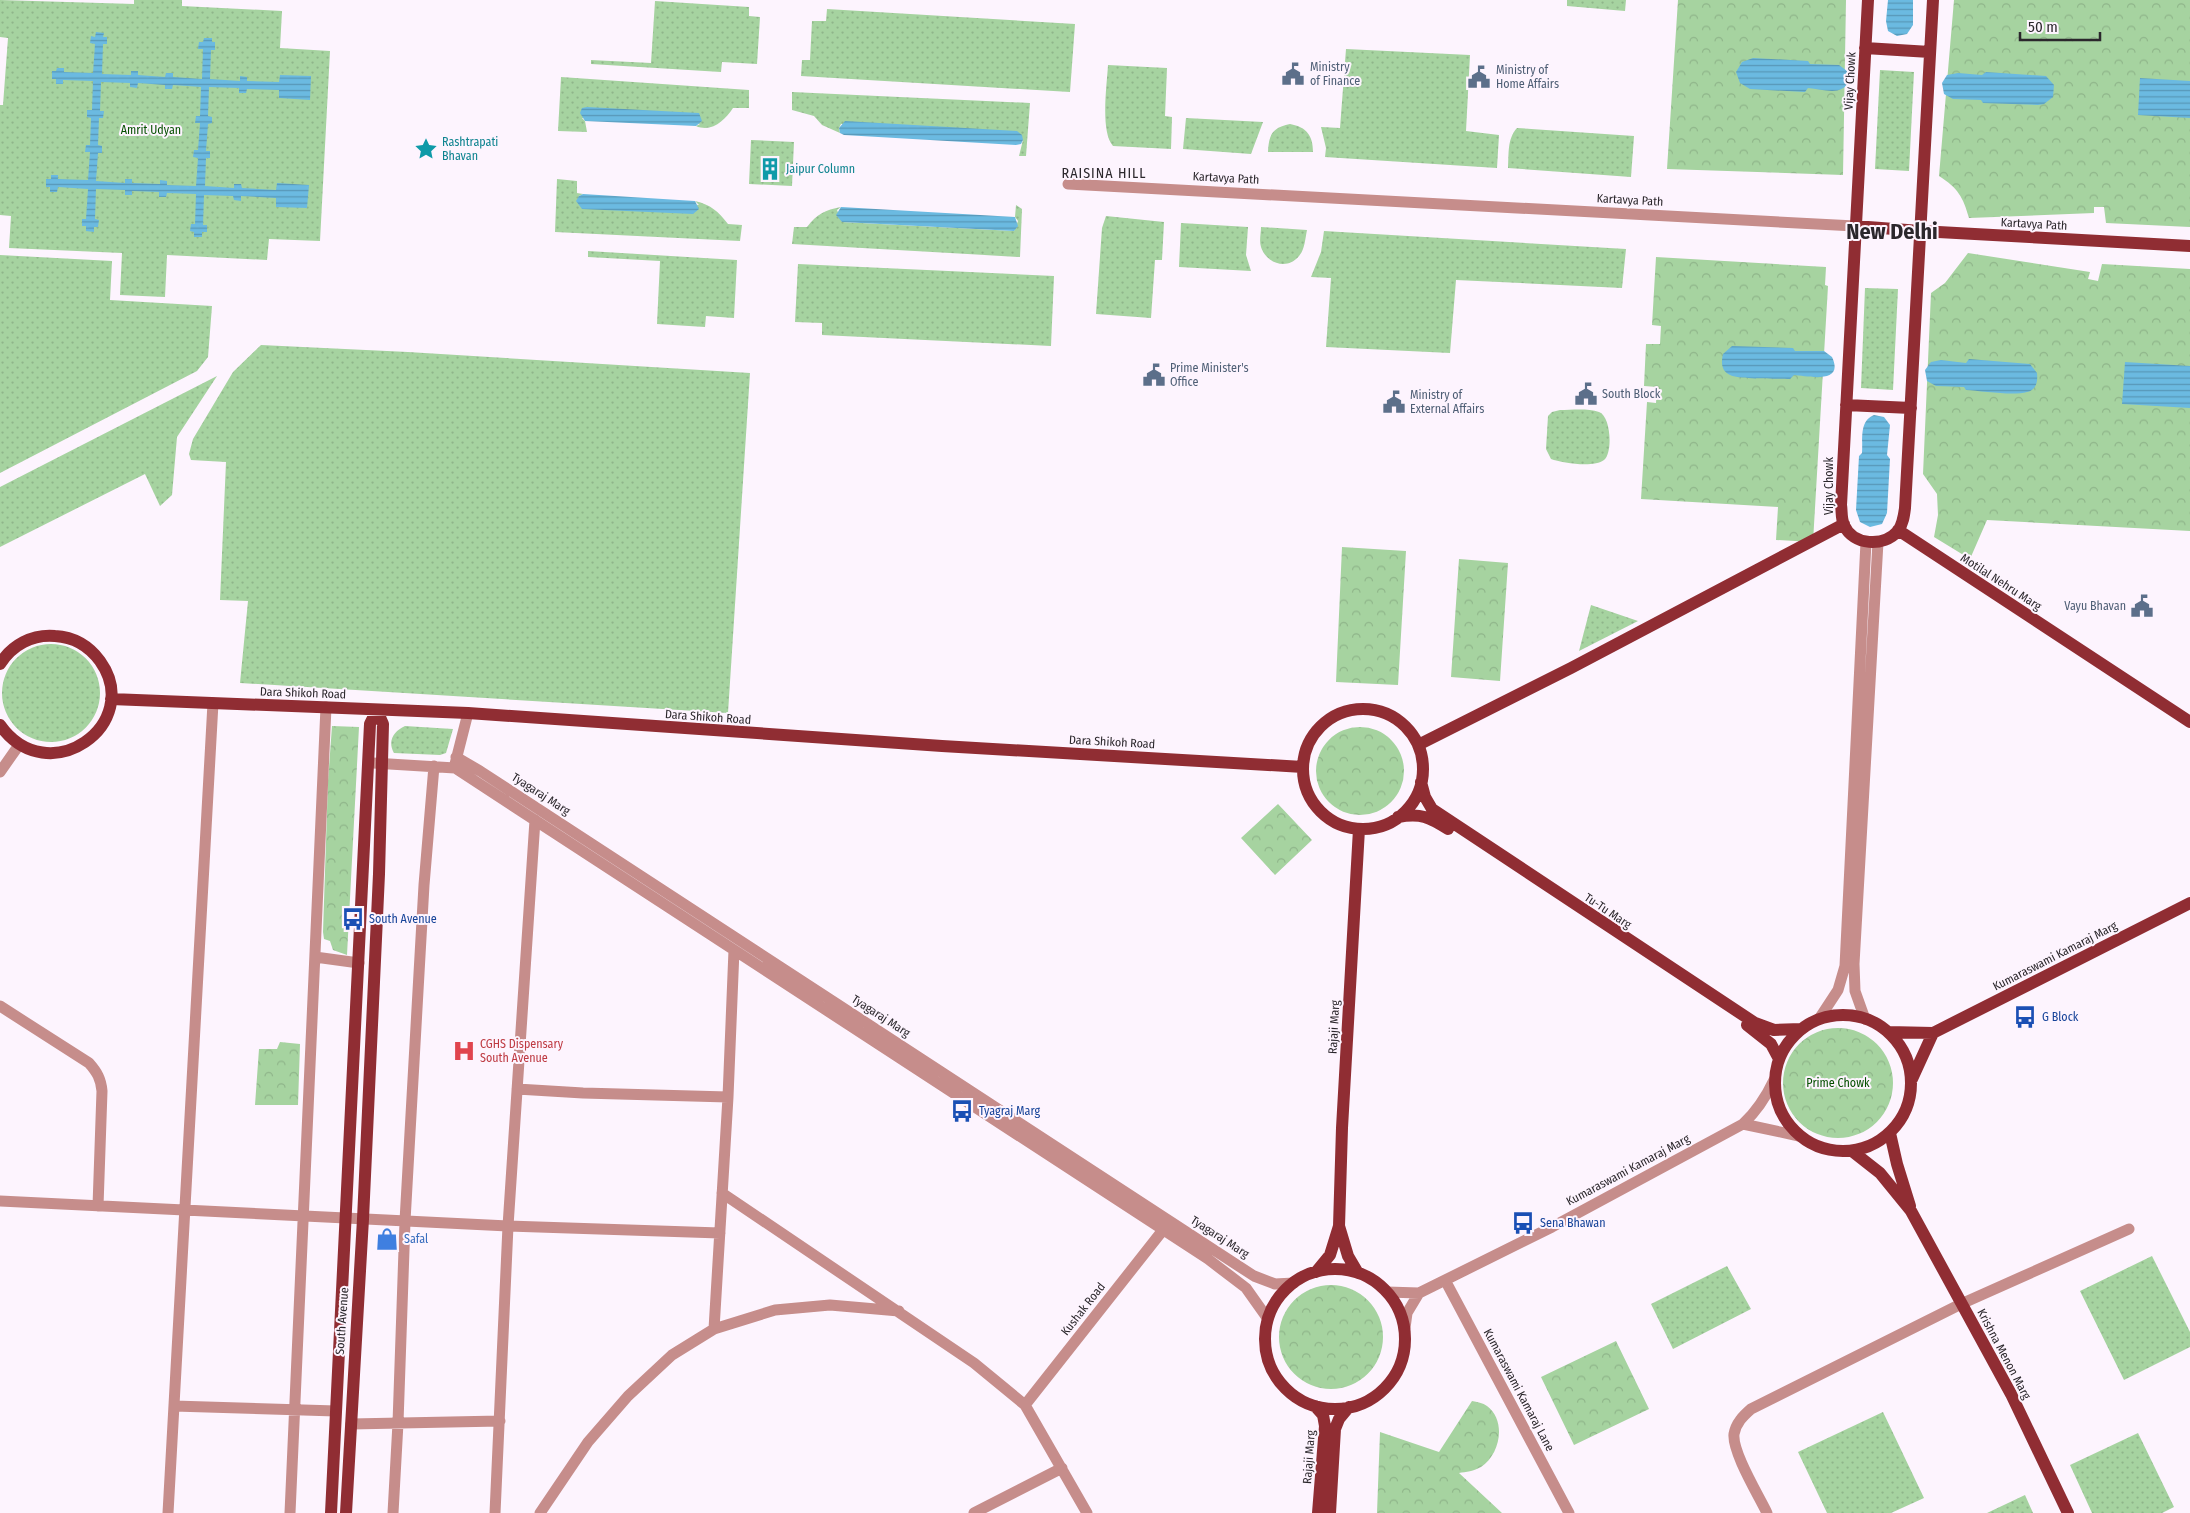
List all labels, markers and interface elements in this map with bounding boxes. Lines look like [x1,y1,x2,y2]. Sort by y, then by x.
scale bar [2020,10,2100,42]
text: 50 m [2028,18,2058,36]
street label: Vijay Chowk [1841,51,1859,110]
place label: Ministry of Finance [1310,60,1360,88]
public building icon: Ministry of Finance [1280,61,1306,87]
place label: Ministry of Home Affairs [1496,63,1559,91]
public building icon: Ministry of Home Affairs [1466,64,1492,90]
park label: Amrit Udyan [121,123,181,137]
place label: Rashtrapati Bhavan [442,135,498,163]
place icon: Rashtrapati Bhavan [413,136,439,162]
building icon: Jaipur Column [757,156,783,182]
place label: Jaipur Column [786,162,855,176]
district label: RAISINA HILL [1062,165,1146,182]
street label: Kartavya Path [1192,169,1260,187]
street label: Kartavya Path [1596,191,1664,209]
street label: Kartavya Path [2000,215,2068,233]
district label: New Delhi [1846,218,1938,245]
place label: Prime Minister's Office [1170,361,1249,389]
public building icon: Prime Minister's Office [1141,362,1167,388]
public building icon: South Block [1573,381,1599,407]
place label: South Block [1602,387,1661,401]
place label: Ministry of External Affairs [1410,388,1484,416]
public building icon: Ministry of External Affairs [1381,389,1407,415]
street label: Vijay Chowk [1822,457,1836,515]
street label: Motilal Nehru Marg [1958,551,2044,614]
public building icon: Vayu Bhavan [2129,593,2155,619]
place label: Vayu Bhavan [2064,599,2126,613]
street label: Dara Shikoh Road [260,684,346,702]
street label: Dara Shikoh Road [664,707,752,727]
street label: Dara Shikoh Road [1069,733,1155,751]
street label: Tyagaraj Marg [509,770,573,818]
street label: Tu-Tu Marg [1582,890,1634,932]
bus stop icon: South Avenue [340,906,366,932]
place label: South Avenue [369,912,437,926]
street label: Kumaraswami Kamaraj Marg [1990,918,2120,993]
street label: Tyagaraj Marg [849,992,913,1040]
street label: Rajaji Marg [1326,999,1342,1054]
bus stop icon: G Block [2012,1004,2038,1030]
place label: G Block [2042,1010,2079,1024]
place label: CGHS Dispensary South Avenue [480,1037,564,1065]
hospital icon: CGHS Dispensary South Avenue [451,1038,477,1064]
park label: Prime Chowk [1806,1076,1870,1090]
bus stop icon: Tyagraj Marg [949,1098,975,1124]
place label: Tyagraj Marg [979,1104,1041,1118]
street label: Kumaraswami Kamaraj Marg [1564,1131,1692,1209]
bus stop icon: Sena Bhawan [1510,1210,1536,1236]
street label: Tyagaraj Marg [1188,1213,1252,1261]
place label: Sena Bhawan [1540,1216,1606,1230]
shop icon: Safal [374,1226,400,1252]
place label: Safal [404,1232,428,1246]
street label: Kushak Road [1058,1280,1108,1338]
street label: South Avenue [333,1287,351,1355]
street label: Krishna Menon Marg [1974,1306,2034,1402]
street label: Kumaraswami Kamaraj Lane [1481,1326,1557,1454]
street label: Rajaji Marg [1300,1429,1318,1484]

